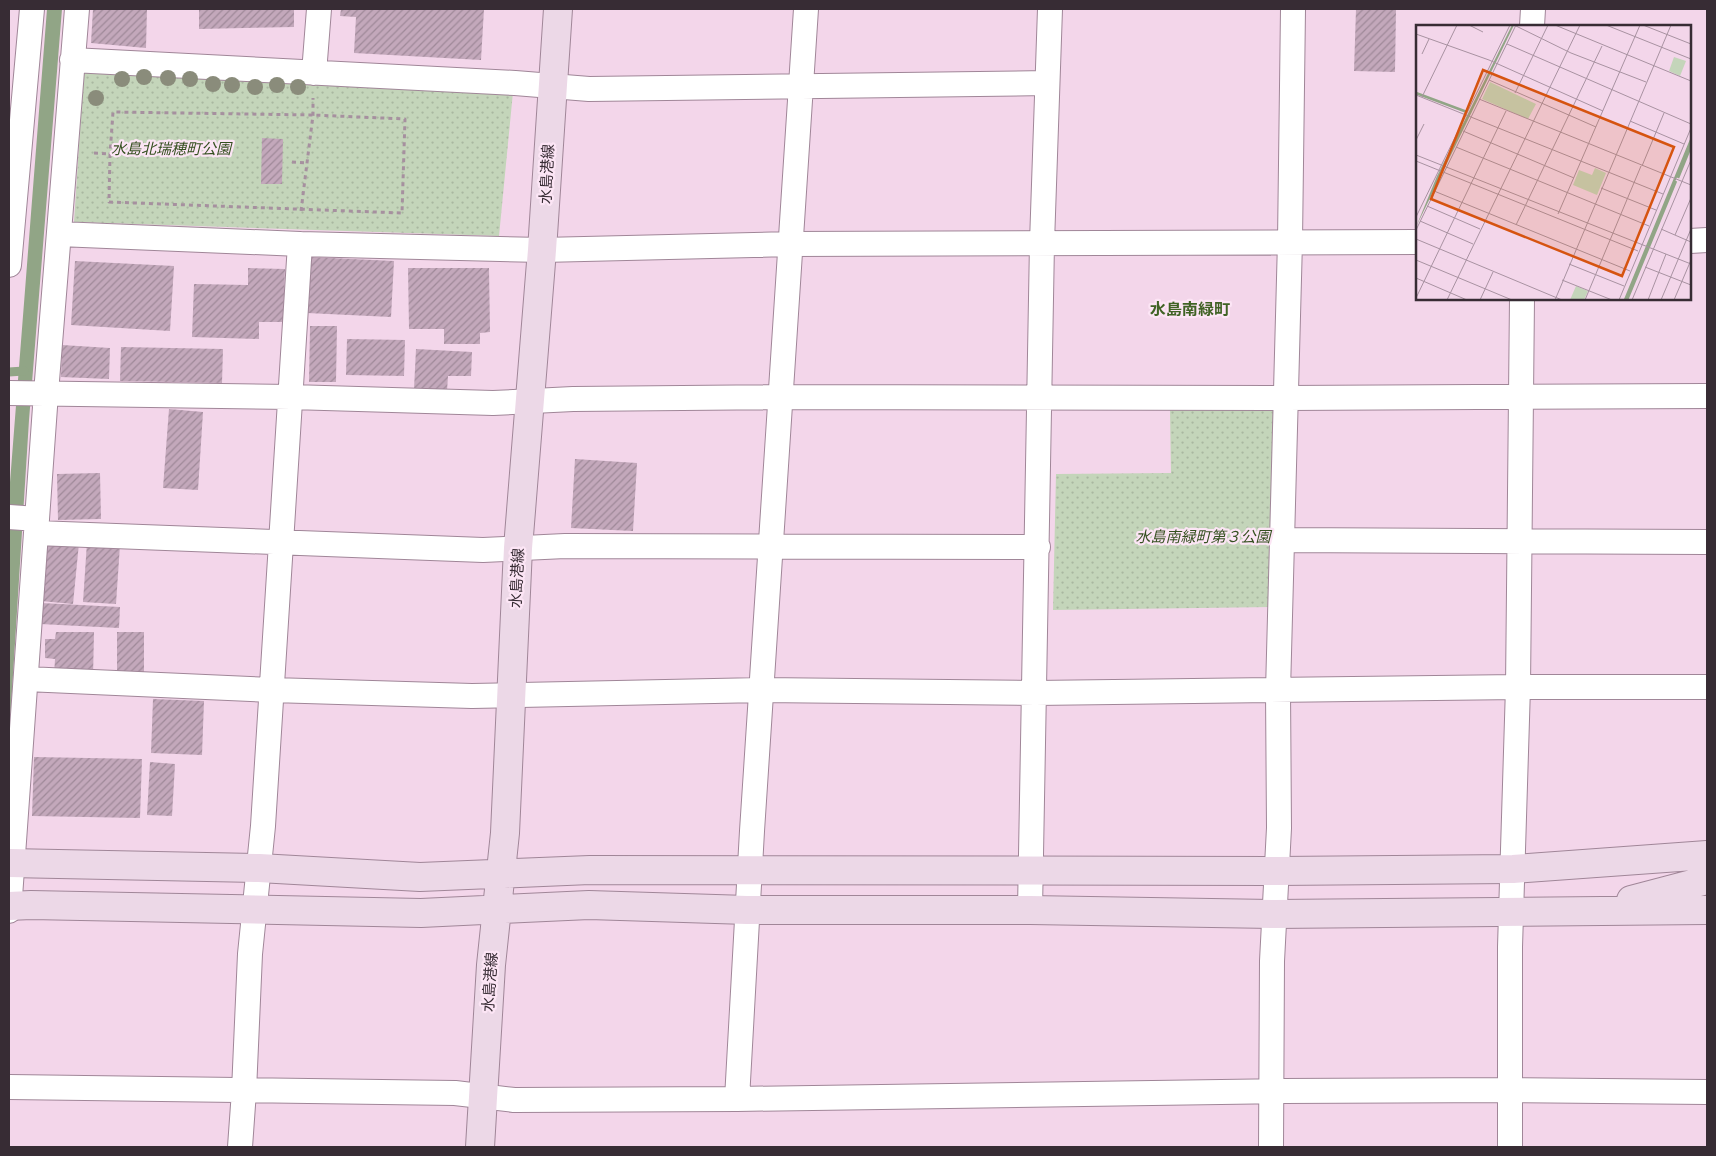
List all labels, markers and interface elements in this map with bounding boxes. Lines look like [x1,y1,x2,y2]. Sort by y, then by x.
inset map [1416,25,1691,300]
park label: 水島北瑞穂町公園 [111,139,233,158]
street label: 水島港線 [535,144,558,204]
district label: 水島南緑町 [1150,299,1230,319]
park label: 水島南緑町第３公園 [1135,527,1272,546]
street label: 水島港線 [505,548,528,608]
street label: 水島港線 [478,951,501,1013]

